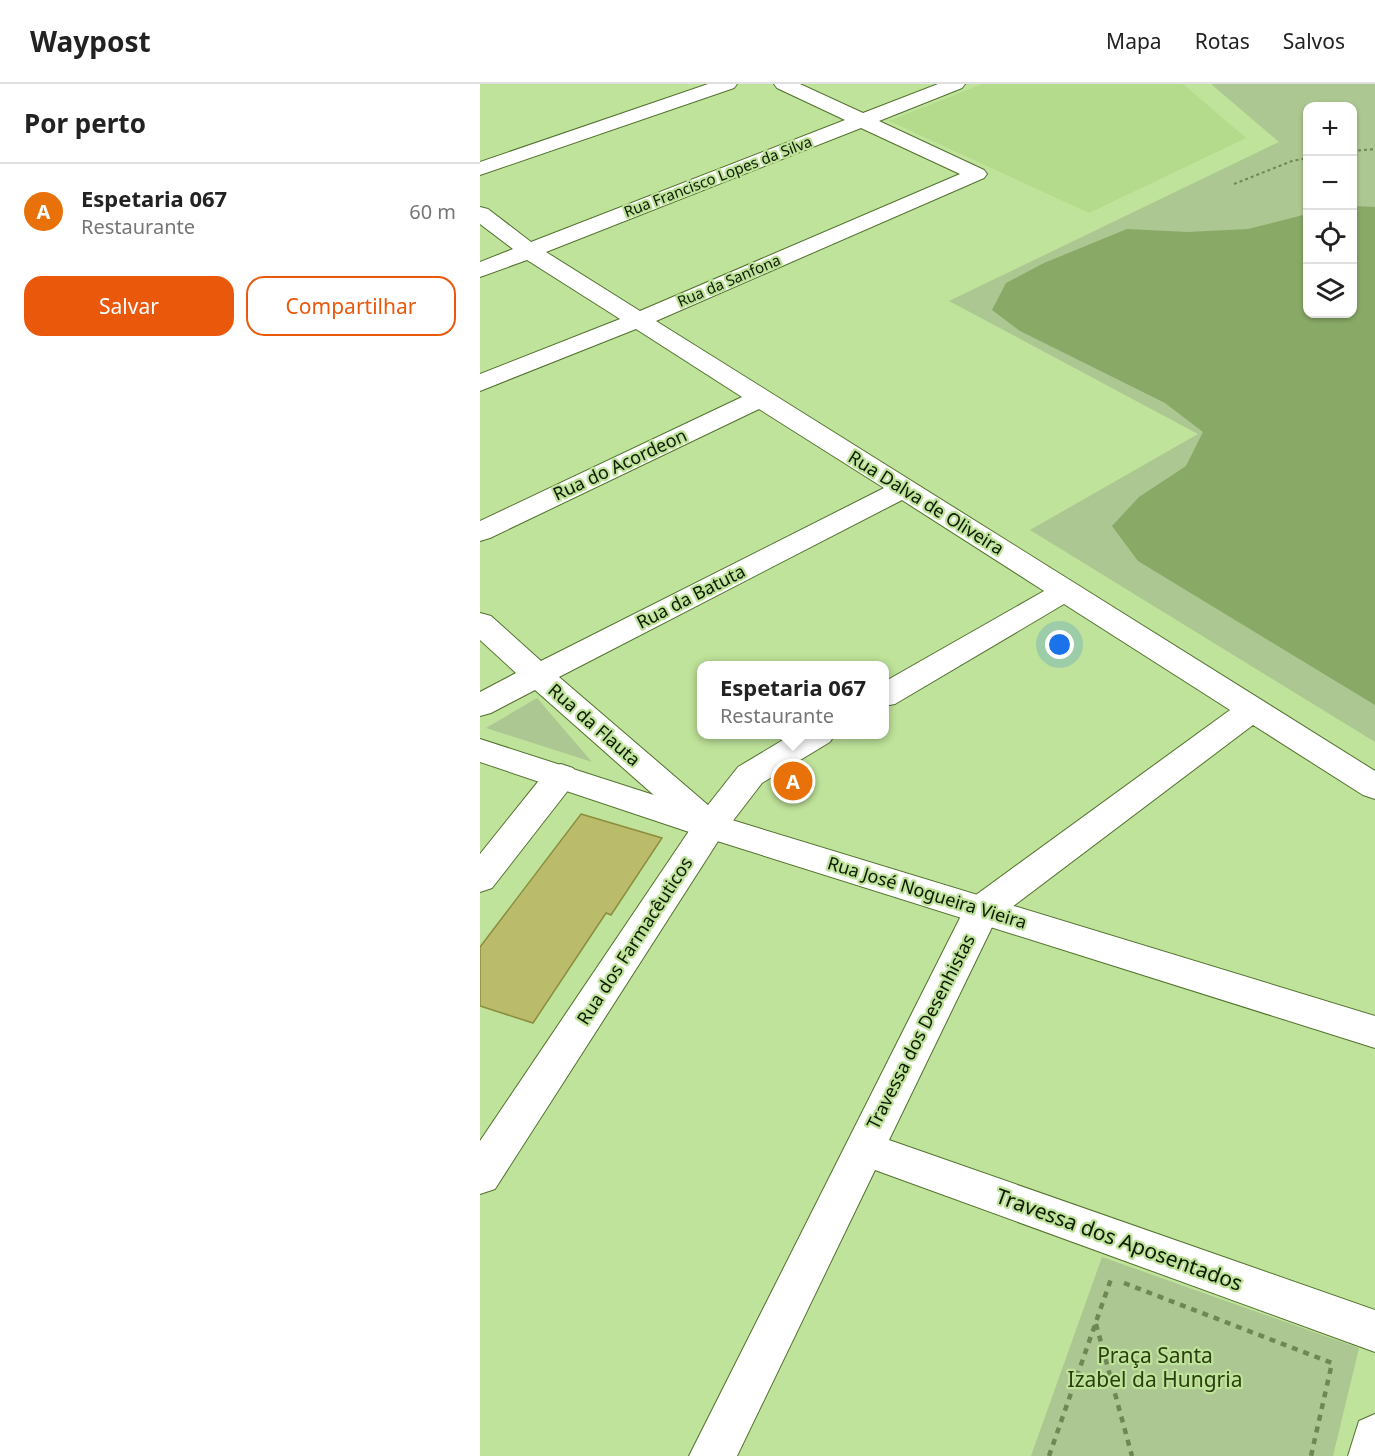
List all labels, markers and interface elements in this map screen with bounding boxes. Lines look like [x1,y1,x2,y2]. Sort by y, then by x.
text: Waypost [30,22,151,60]
text: Mapa [1106,27,1162,55]
text: Rotas [1195,27,1250,55]
text: Salvos [1283,27,1345,55]
map controls [1303,102,1357,318]
button: + [1303,102,1357,156]
text: Por perto [24,105,146,141]
street label: Rua Francisco Lopes da Silva [621,131,815,221]
button: − [1303,156,1357,210]
text: Espetaria 067 [81,183,227,213]
text: A [37,198,50,225]
text: 60 m [409,198,456,225]
button: locate [1303,210,1357,264]
text: Restaurante [81,213,195,240]
street label: Rua da Sanfona [674,249,783,311]
button: layers [1303,264,1357,318]
button: Salvar [24,276,234,336]
button: Compartilhar [246,276,456,336]
street label: Rua do Acordeon [549,423,690,506]
street label: Rua Dalva de Oliveira [844,444,1009,560]
street label: Rua da Batuta [632,558,749,634]
your location [1045,630,1074,659]
popup [697,661,889,739]
text: Espetaria 067 [720,672,866,702]
street label: Rua da Flauta [543,678,646,771]
text: Restaurante [720,702,834,729]
pin: A [774,758,812,804]
street label: Rua José Nogueira Vieira [825,850,1030,934]
street label: Rua dos Farmacêuticos [571,852,697,1029]
street label: Travessa dos Desenhistas [860,930,980,1133]
street label: Travessa dos Aposentados [992,1181,1247,1297]
park label: Praça Santa Izabel da Hungria [1068,1341,1242,1393]

